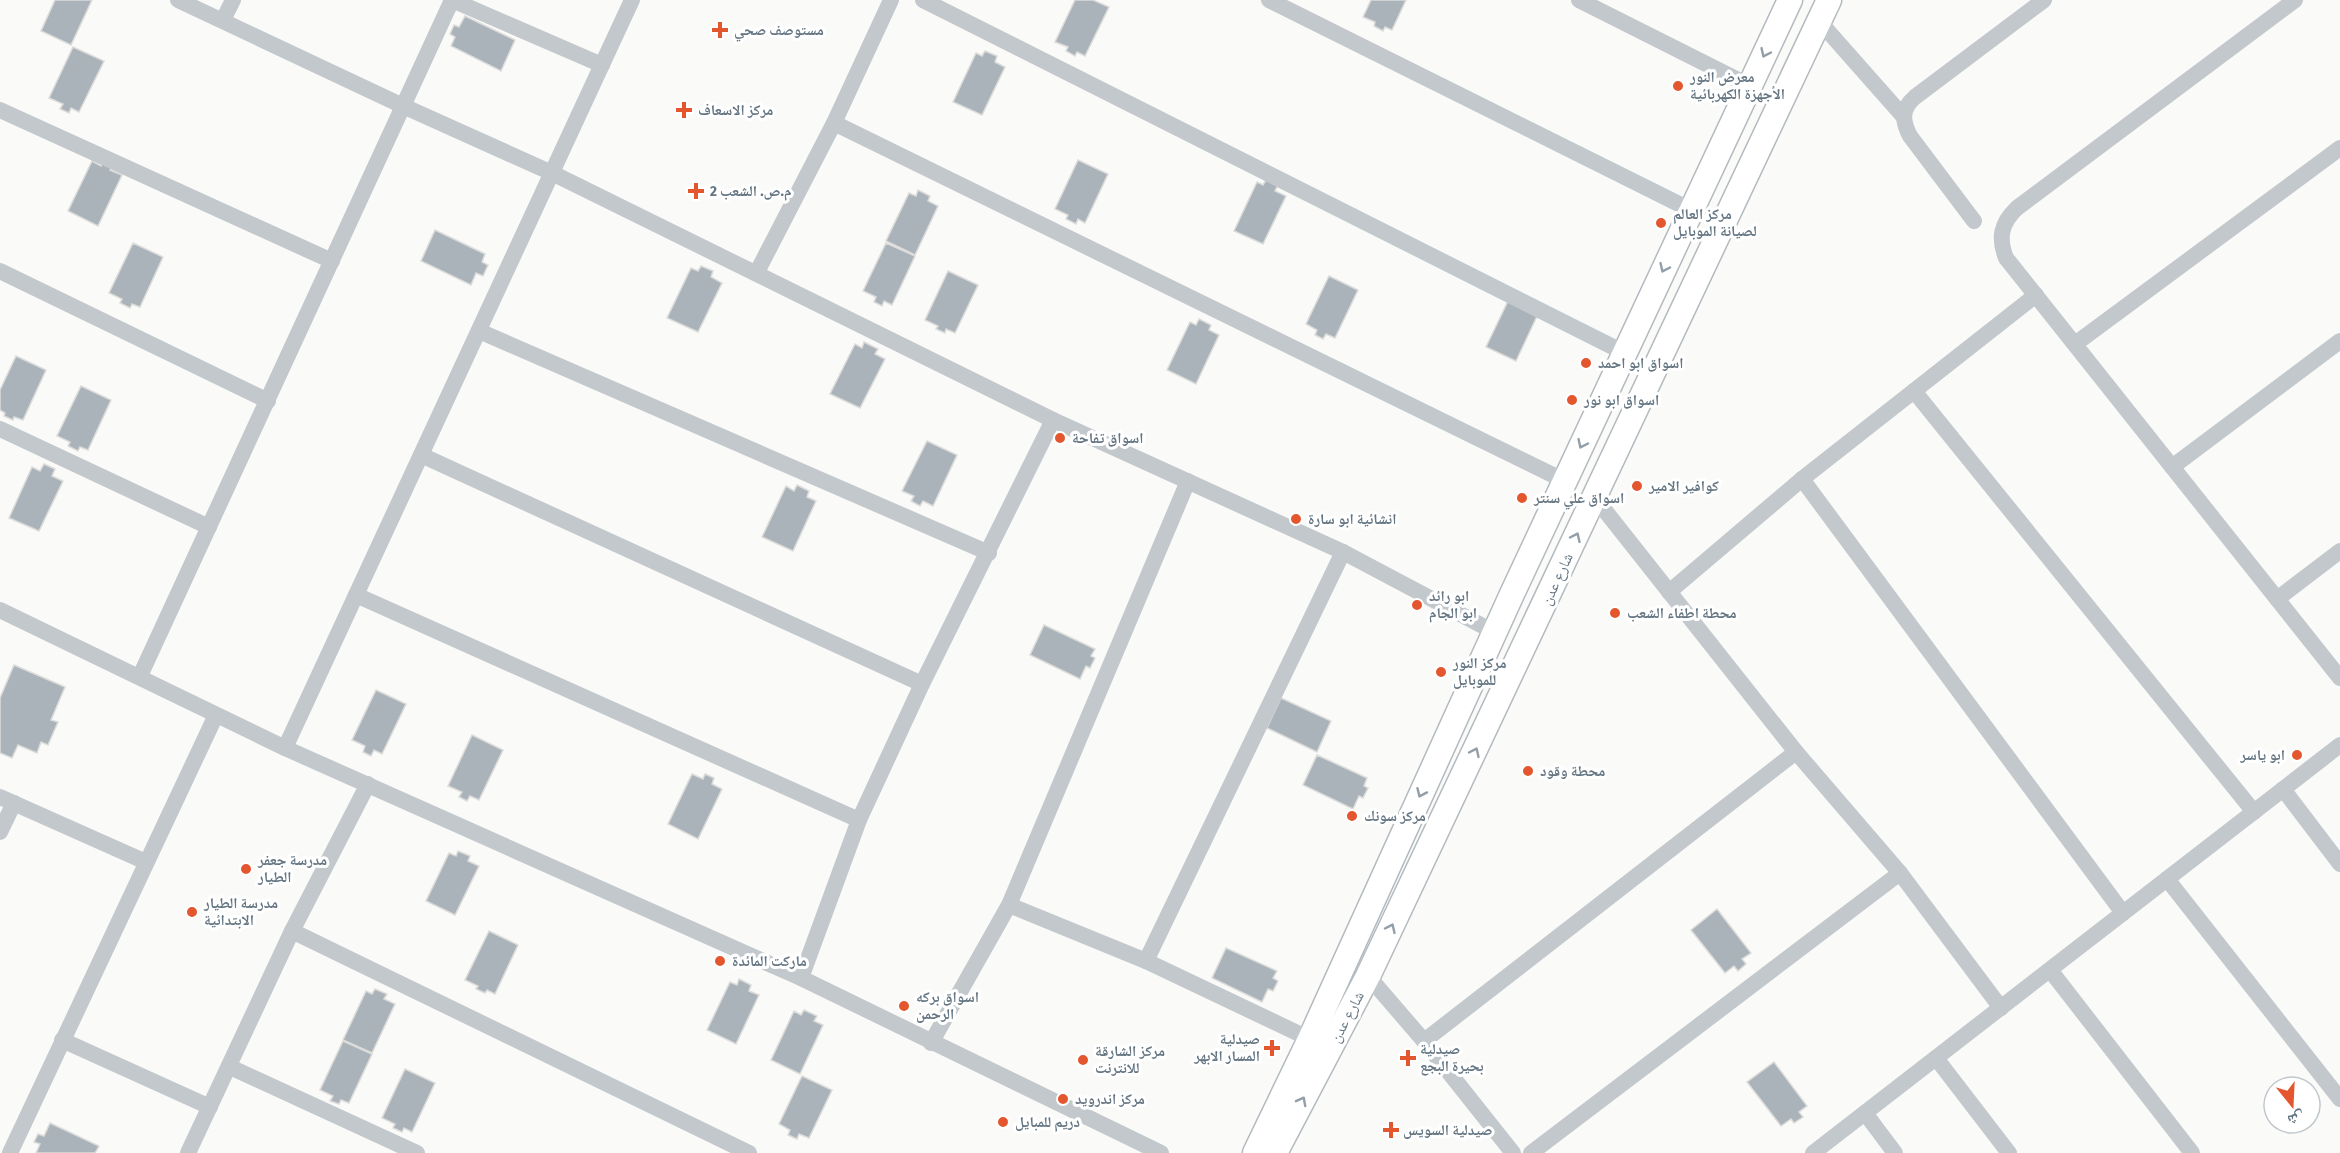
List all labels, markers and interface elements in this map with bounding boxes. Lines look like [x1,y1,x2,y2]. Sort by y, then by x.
marker: مستوصف صحي [711,21,729,39]
place label: مستوصف صحي [734,21,824,42]
one-way arrow [1760,47,1772,58]
place label: معرض النور الأجهزة الكهربائية [1689,68,1785,103]
marker: معرض النور الأجهزة الكهربائية [1671,79,1685,93]
marker: مركز الاسعاف [675,101,693,119]
place label: مركز الاسعاف [698,101,773,119]
marker: م.ص. الشعب 2 [687,182,705,200]
place label: م.ص. الشعب 2 [709,182,792,201]
place label: مركز العالم لصيانة الموبايل [1673,205,1757,240]
marker: مركز العالم لصيانة الموبايل [1654,216,1668,230]
one-way arrow [1660,261,1672,272]
place label: اسواق ابو احمد [1598,354,1684,372]
marker: اسواق ابو احمد [1579,356,1593,370]
place label: اسواق ابو نور [1583,391,1659,409]
marker: اسواق ابو نور [1565,393,1579,407]
place label: اسواق تفاحة [1072,429,1144,447]
marker: اسواق تفاحة [1053,431,1067,445]
one-way arrow [1577,438,1589,449]
place label: كوافير الامير [1648,477,1719,495]
marker: كوافير الامير [1630,479,1644,493]
place label: اسواق علي سنتر [1533,489,1624,510]
marker: اسواق علي سنتر [1515,491,1529,505]
place label: انشائية ابو سارة [1308,510,1396,528]
marker: انشائية ابو سارة [1289,512,1303,526]
one-way arrow [1569,533,1581,544]
street label: شارع عدن [1537,550,1578,608]
place label: ابو رائد ابو الجام [1429,587,1477,623]
marker: ابو رائد ابو الجام [1410,598,1424,612]
place label: محطة اطفاء الشعب [1627,604,1737,622]
marker: محطة اطفاء الشعب [1608,606,1622,620]
place label: مركز النور للموبايل [1452,654,1507,689]
marker: مركز النور للموبايل [1434,665,1448,679]
place label: ابو ياسر [2239,746,2285,764]
one-way arrow [1467,747,1479,758]
marker: ابو ياسر [2290,748,2304,762]
place label: محطة وقود [1540,762,1605,780]
marker: محطة وقود [1521,764,1535,778]
one-way arrow [1417,787,1429,798]
place label: مركز سونك [1364,807,1426,825]
marker: مركز سونك [1345,809,1359,823]
place label: مدرسة جعفر الطيار [257,851,327,886]
marker: مدرسة جعفر الطيار [239,862,253,876]
place label: مدرسة الطيار الابتدائية [203,894,278,929]
marker: مدرسة الطيار الابتدائية [185,905,199,919]
one-way arrow [1384,923,1396,934]
place label: ماركت المائدة [732,952,807,970]
marker: ماركت المائدة [713,954,727,968]
place label: اسواق بركه الرحمن [916,988,979,1023]
street label: شارع عدن [1326,988,1369,1046]
marker: اسواق بركه الرحمن [897,999,911,1013]
place label: صيدلية المسار الابهر [1193,1030,1260,1065]
place label: صيدلية بحيرة البجع [1420,1040,1484,1076]
marker: صيدلية المسار الابهر [1265,1041,1279,1055]
place label: مركز الشارقة للانترنت [1095,1042,1165,1077]
marker: صيدلية بحيرة البجع [1401,1051,1415,1065]
marker: مركز الشارقة للانترنت [1076,1053,1090,1067]
north arrow [2262,1075,2322,1135]
place label: مركز اندرويد [1075,1090,1145,1108]
marker: مركز اندرويد [1056,1092,1070,1106]
one-way arrow [1295,1097,1306,1108]
text: ش [2285,1107,2307,1130]
place label: دريم للمبايل [1015,1113,1080,1132]
marker: دريم للمبايل [996,1115,1010,1129]
place label: صيدلية السويس [1403,1121,1492,1139]
marker: صيدلية السويس [1384,1123,1398,1137]

